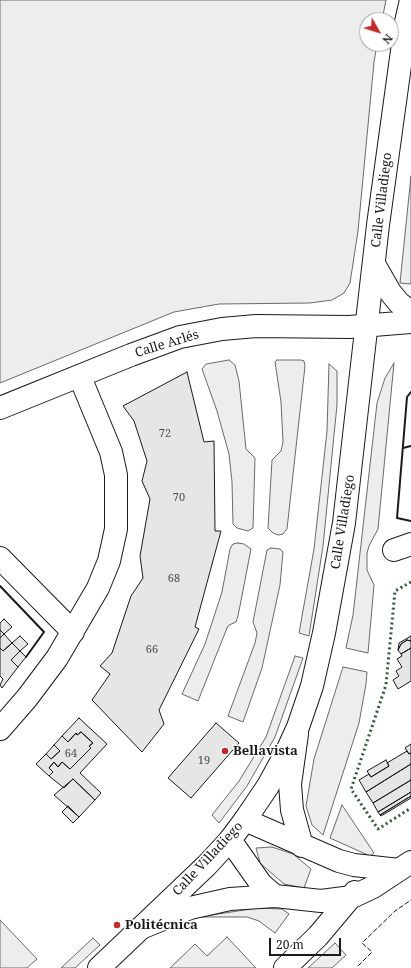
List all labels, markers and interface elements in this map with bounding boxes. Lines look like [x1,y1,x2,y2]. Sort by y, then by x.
north arrow [359,12,399,52]
text: N [379,31,396,47]
street label: Calle Villadiego [368,152,396,248]
street label: Calle Arlés [133,327,201,361]
house number: 72 [159,427,171,441]
street label: Calle Villadiego [328,474,358,570]
house number: 70 [173,491,185,505]
house number: 68 [168,572,180,586]
house number: 66 [146,643,158,657]
place label: Bellavista [233,743,298,759]
marker: Bellavista [220,746,230,756]
house number: 64 [65,747,77,761]
house number: 19 [198,754,210,768]
street label: Calle Villadiego [170,819,246,899]
place label: Politécnica [125,917,198,933]
marker: Politécnica [112,920,122,930]
scale bar [271,930,343,956]
text: 20 m [276,936,304,953]

